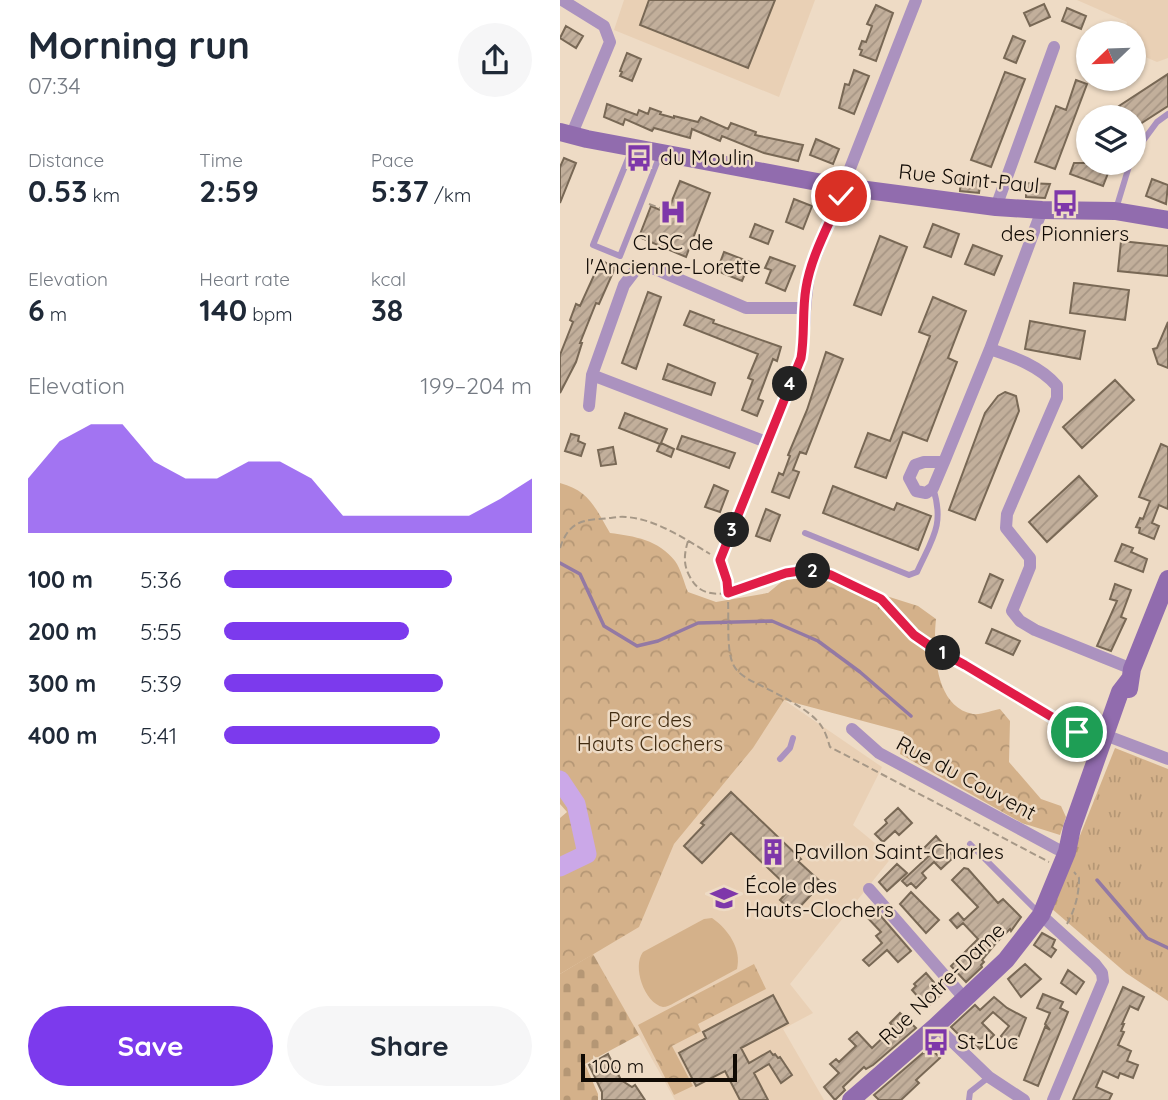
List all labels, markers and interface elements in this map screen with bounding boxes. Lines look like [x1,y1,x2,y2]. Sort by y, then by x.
text: Morning run [28,21,250,69]
north arrow [1076,21,1146,91]
map controls [1076,21,1146,175]
button: share [458,23,532,97]
text: 07:34 [28,71,81,100]
button: layers [1076,105,1146,175]
bus stop icon: du Moulin [624,143,654,173]
place label: du Moulin [660,144,754,170]
text: Distance [28,148,104,172]
text: Time [199,148,243,172]
text: Pace [371,148,414,172]
street label: Rue Saint-Paul [897,158,1041,198]
pin [811,166,871,226]
text: 0.53 [28,172,87,210]
text: 2:59 [199,172,259,210]
text: 5:37 [371,172,429,210]
icon: check [822,177,860,215]
text: km [87,183,120,207]
text: /km [429,183,471,207]
bus stop icon: des Pionniers [1050,188,1080,218]
hospital icon: CLSC de l'Ancienne-Lorette [658,197,688,227]
place label: des Pionniers [1001,220,1129,246]
place label: CLSC de l'Ancienne-Lorette [585,229,761,279]
text: Elevation [28,267,108,291]
text: Heart rate [199,267,290,291]
text: kcal [371,267,406,291]
text: 6 [28,291,45,329]
text: 140 [199,291,247,329]
text: 38 [371,291,403,329]
text: m [45,302,67,326]
text: bpm [247,302,293,326]
pin: 4 [772,366,807,402]
text: Elevation [28,371,125,400]
text: 199–204 m [420,371,532,400]
text: 4 [784,371,795,395]
pin: 3 [714,512,750,548]
text: 3 [726,517,737,541]
pin: 2 [796,554,830,588]
text: 2 [807,558,818,582]
text: 100 m [28,565,93,594]
text: 5:36 [140,565,181,594]
text: 200 m [28,617,97,646]
text: 5:55 [140,617,182,646]
pin: 1 [926,636,960,670]
text: 1 [939,640,946,664]
text: 300 m [28,669,96,698]
text: 5:39 [140,669,182,698]
pin [1047,702,1107,762]
park label: Parc des Hauts Clochers [577,706,723,756]
icon: arrive [1058,713,1096,751]
text: 400 m [28,721,97,750]
text: 5:41 [140,721,177,750]
street label: Rue du Couvent [892,729,1041,825]
building icon: Pavillon Saint-Charles [758,837,788,867]
place label: Pavillon Saint-Charles [794,838,1004,864]
place label: École des Hauts-Clochers [745,872,894,922]
school or university icon: École des Hauts-Clochers [709,883,739,913]
street label: Rue Notre-Dame [873,917,1010,1050]
button: Save [28,1006,273,1086]
button: Share [287,1006,532,1086]
bus stop icon: St-Luc [921,1027,951,1057]
place label: St-Luc [957,1028,1018,1054]
scale bar [581,1051,737,1083]
text: 100 m [592,1054,644,1078]

